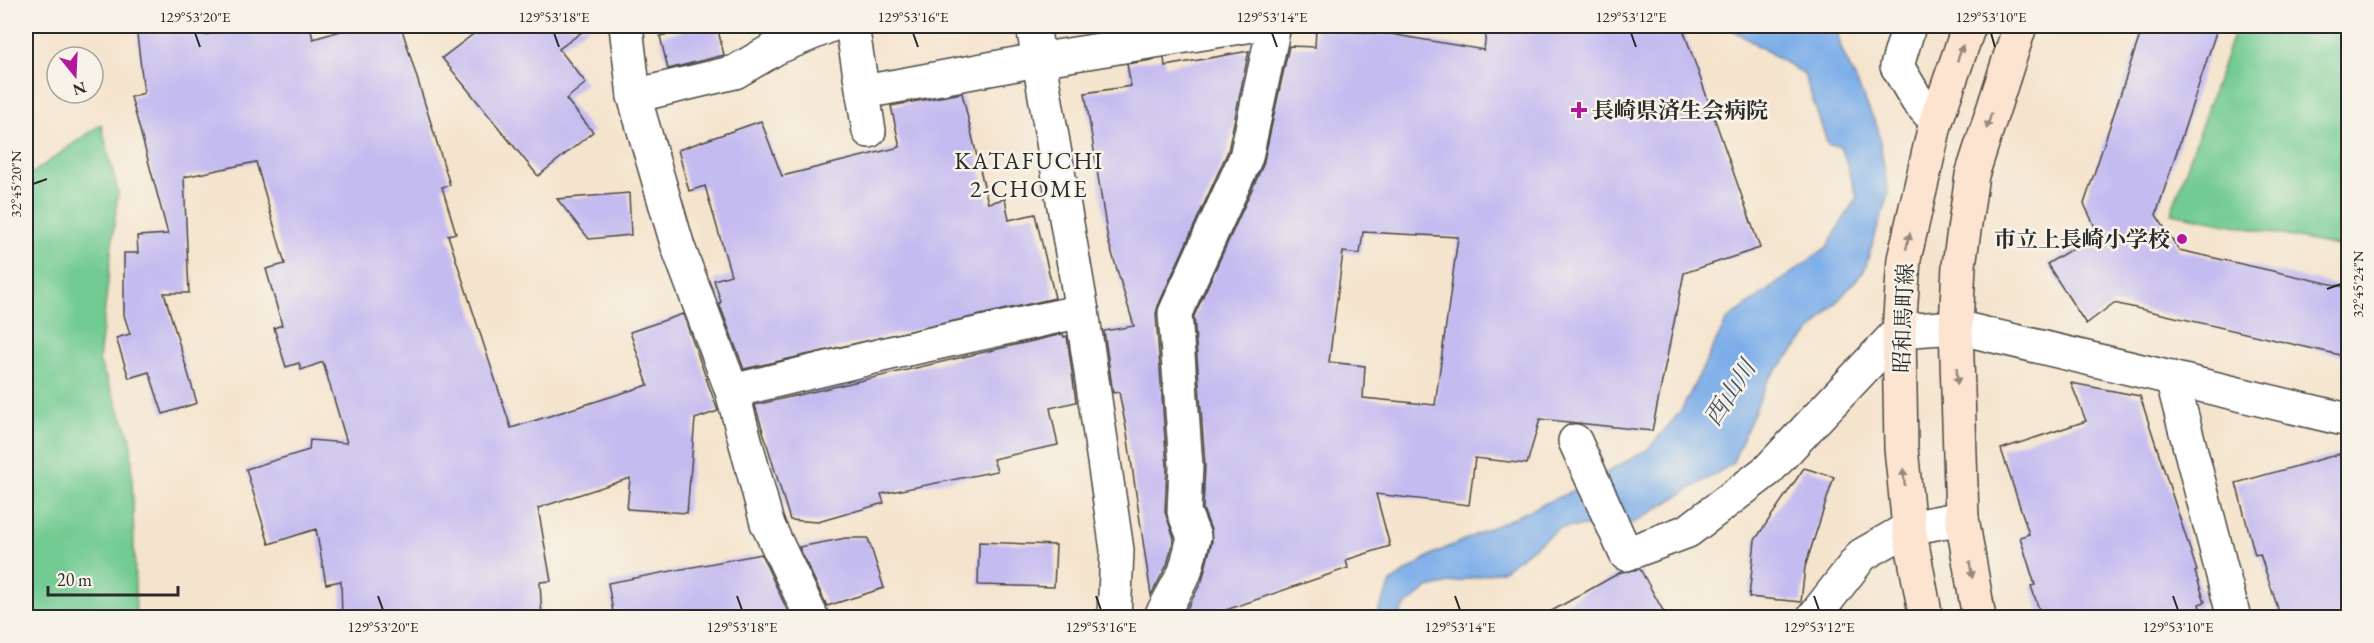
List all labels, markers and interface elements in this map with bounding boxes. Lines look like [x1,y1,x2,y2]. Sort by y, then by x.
text: 129°53'20"E [159,7,231,26]
text: 129°53'18"E [518,7,590,26]
text: 129°53'16"E [877,7,949,26]
text: 129°53'14"E [1236,7,1308,26]
text: 129°53'12"E [1595,7,1667,26]
text: 129°53'10"E [1955,7,2027,26]
one-way arrow [1955,44,1965,62]
north arrow [45,45,105,105]
text: N [70,77,89,101]
place label: 長崎県済生会病院 [1592,96,1768,125]
marker: 長崎県済生会病院 [1570,101,1588,119]
one-way arrow [1984,112,1993,130]
district label: KATAFUCHI 2-CHOME [954,145,1104,204]
text: 32°45'20"N [6,150,25,218]
place label: 市立上長崎小学校 [1994,225,2170,254]
one-way arrow [1903,231,1913,250]
marker: 市立上長崎小学校 [2175,232,2189,246]
text: 32°45'24"N [2348,250,2367,318]
street label: 昭和馬町線 [1887,263,1920,373]
water label: 西山川 [1697,352,1764,431]
one-way arrow [1952,366,1962,385]
one-way arrow [1899,467,1909,486]
scale bar [48,559,178,597]
one-way arrow [1967,560,1976,579]
text: 20 m [57,568,92,591]
text: 129°53'20"E [347,617,419,636]
text: 129°53'18"E [706,617,778,636]
text: 129°53'16"E [1065,617,1137,636]
text: 129°53'14"E [1424,617,1496,636]
text: 129°53'12"E [1783,617,1855,636]
text: 129°53'10"E [2142,617,2214,636]

